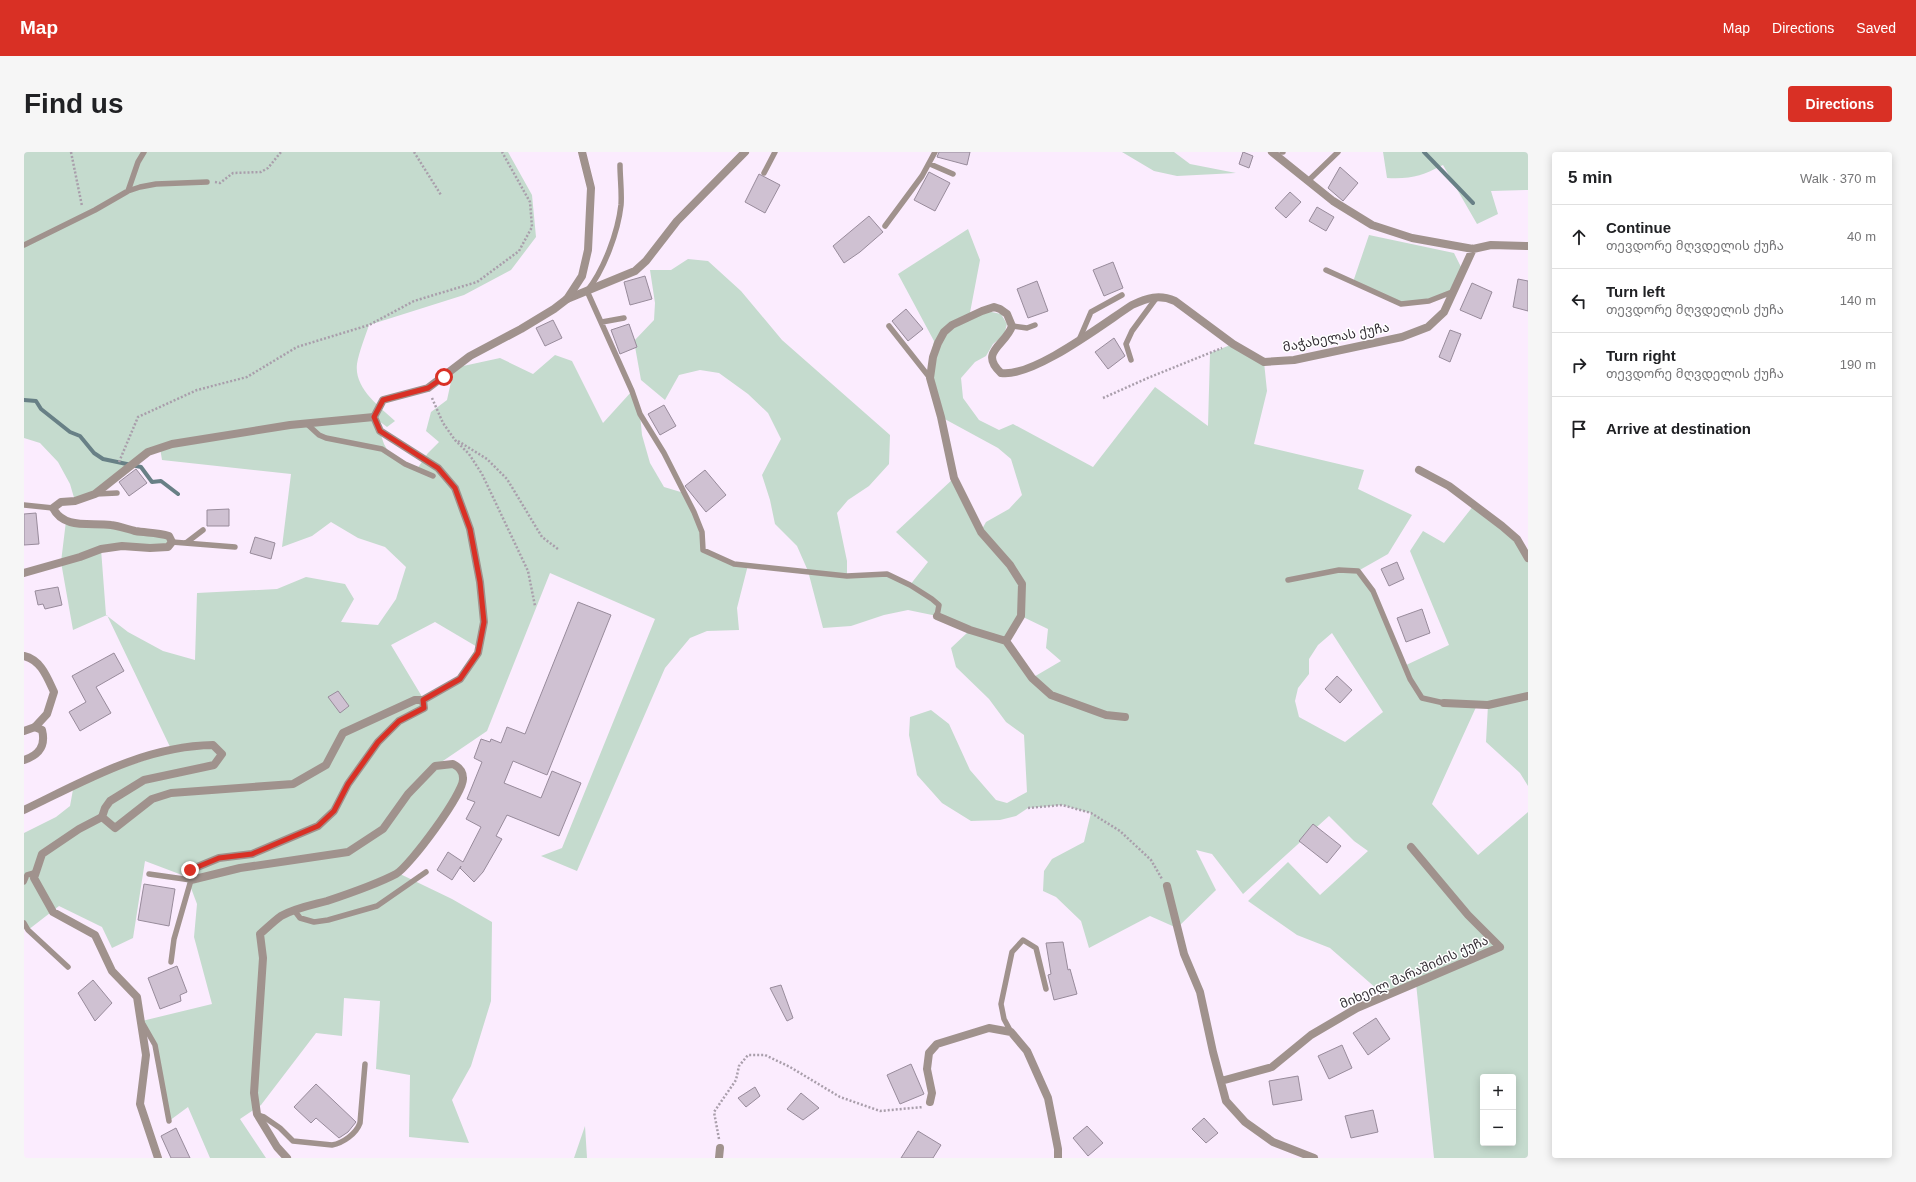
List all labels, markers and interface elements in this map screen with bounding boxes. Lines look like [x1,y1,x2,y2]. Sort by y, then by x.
text: Map [20,17,58,38]
text: Map [1723,20,1750,36]
text: Directions [1772,20,1834,36]
text: Saved [1856,20,1896,36]
button: Directions [1788,86,1892,122]
text: Find us [24,88,124,119]
text: 5 min [1568,168,1612,187]
text: Walk · 370 m [1800,171,1876,186]
text: Continue [1606,219,1671,236]
icon: ahead [1568,226,1590,248]
text: 40 m [1847,229,1876,244]
text: თევდორე მღვდელის ქუჩა [1606,238,1784,253]
text: Turn left [1606,283,1665,300]
icon: left [1568,290,1590,312]
text: 140 m [1840,293,1876,308]
text: თევდორე მღვდელის ქუჩა [1606,302,1784,317]
street label: მაჭახელას ქუჩა [1282,319,1391,356]
text: Turn right [1606,347,1676,364]
icon: right [1568,354,1590,376]
text: 190 m [1840,357,1876,372]
text: თევდორე მღვდელის ქუჩა [1606,366,1784,381]
route start [435,368,453,386]
icon: arrive [1568,418,1590,440]
text: Arrive at destination [1606,420,1751,437]
route end [181,861,199,879]
street label: მიხეილ შარაშიძის ქუჩა [1337,932,1491,1013]
map controls [1480,1074,1516,1146]
button: + [1480,1074,1516,1110]
button: − [1480,1110,1516,1146]

